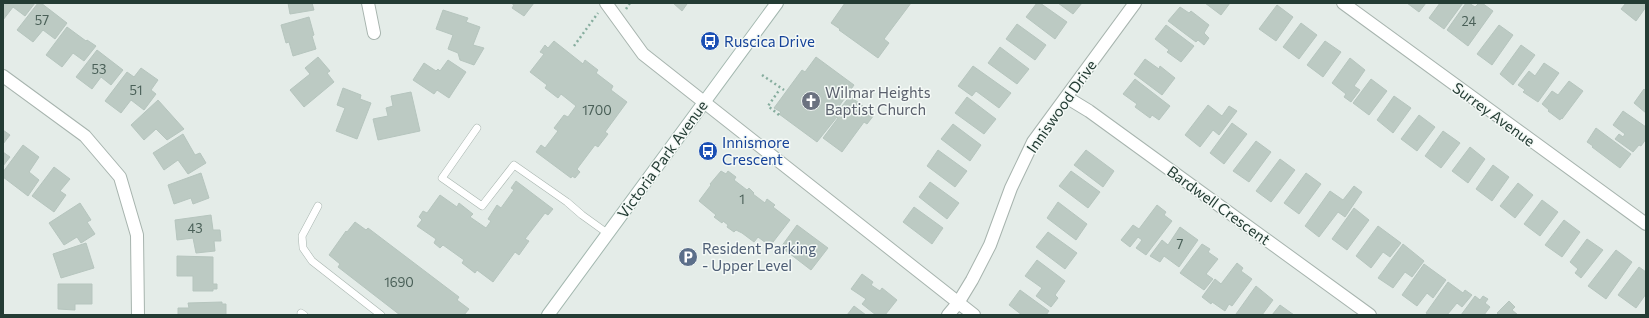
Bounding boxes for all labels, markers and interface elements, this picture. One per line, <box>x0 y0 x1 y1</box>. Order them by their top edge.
house number: 57 <box>35 12 49 28</box>
house number: 24 <box>1462 13 1477 29</box>
bus stop icon: Ruscica Drive <box>699 30 721 52</box>
place label: Ruscica Drive <box>724 32 815 50</box>
street label: Inniswood Drive <box>1022 56 1100 156</box>
house number: 53 <box>92 61 106 77</box>
street label: Surrey Avenue <box>1449 78 1539 150</box>
house number: 51 <box>129 82 143 98</box>
place label: Wilmar Heights Baptist Church <box>825 83 931 118</box>
church icon: Wilmar Heights Baptist Church <box>800 90 822 112</box>
street label: Victoria Park Avenue <box>613 96 711 221</box>
house number: 1700 <box>582 102 612 118</box>
place label: Innismore Crescent <box>722 133 790 168</box>
bus stop icon: Innismore Crescent <box>697 140 719 162</box>
street label: Bardwell Crescent <box>1164 162 1274 248</box>
house number: 1 <box>739 191 745 207</box>
house number: 43 <box>187 220 203 236</box>
house number: 7 <box>1177 236 1184 252</box>
place label: Resident Parking - Upper Level <box>702 239 816 274</box>
parking icon: Resident Parking - Upper Level <box>677 246 699 268</box>
house number: 1690 <box>384 274 414 290</box>

